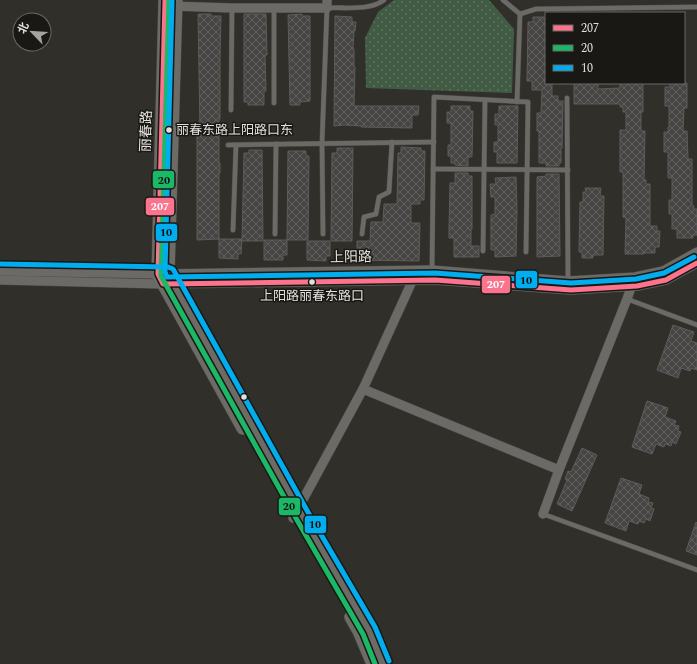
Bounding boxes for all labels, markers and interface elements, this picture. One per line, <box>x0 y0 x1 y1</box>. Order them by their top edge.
north arrow <box>12 12 52 52</box>
legend <box>545 12 685 84</box>
text: 北 <box>13 19 33 37</box>
text: 207 <box>581 19 599 38</box>
text: 20 <box>581 39 593 58</box>
text: 10 <box>581 59 593 78</box>
street label: 丽春路 <box>135 110 157 152</box>
place label: 丽春东路上阳路口东 <box>176 120 293 140</box>
marker: 丽春东路上阳路口东 <box>164 125 174 135</box>
line badge: 20 <box>152 170 175 189</box>
text: 20 <box>158 172 170 189</box>
line badge: 207 <box>145 197 175 216</box>
text: 207 <box>151 198 169 215</box>
line badge: 10 <box>155 223 178 242</box>
text: 10 <box>160 224 172 241</box>
street label: 上阳路 <box>330 246 372 268</box>
line badge: 10 <box>515 270 538 289</box>
text: 10 <box>520 272 532 289</box>
line badge: 207 <box>481 275 511 294</box>
text: 207 <box>487 276 505 293</box>
marker: 上阳路丽春东路口 <box>307 277 317 287</box>
place label: 上阳路丽春东路口 <box>260 286 364 306</box>
unlabelled marker <box>239 392 249 402</box>
line badge: 20 <box>278 497 301 516</box>
text: 20 <box>283 498 295 515</box>
line badge: 10 <box>304 515 327 534</box>
text: 10 <box>309 516 321 533</box>

